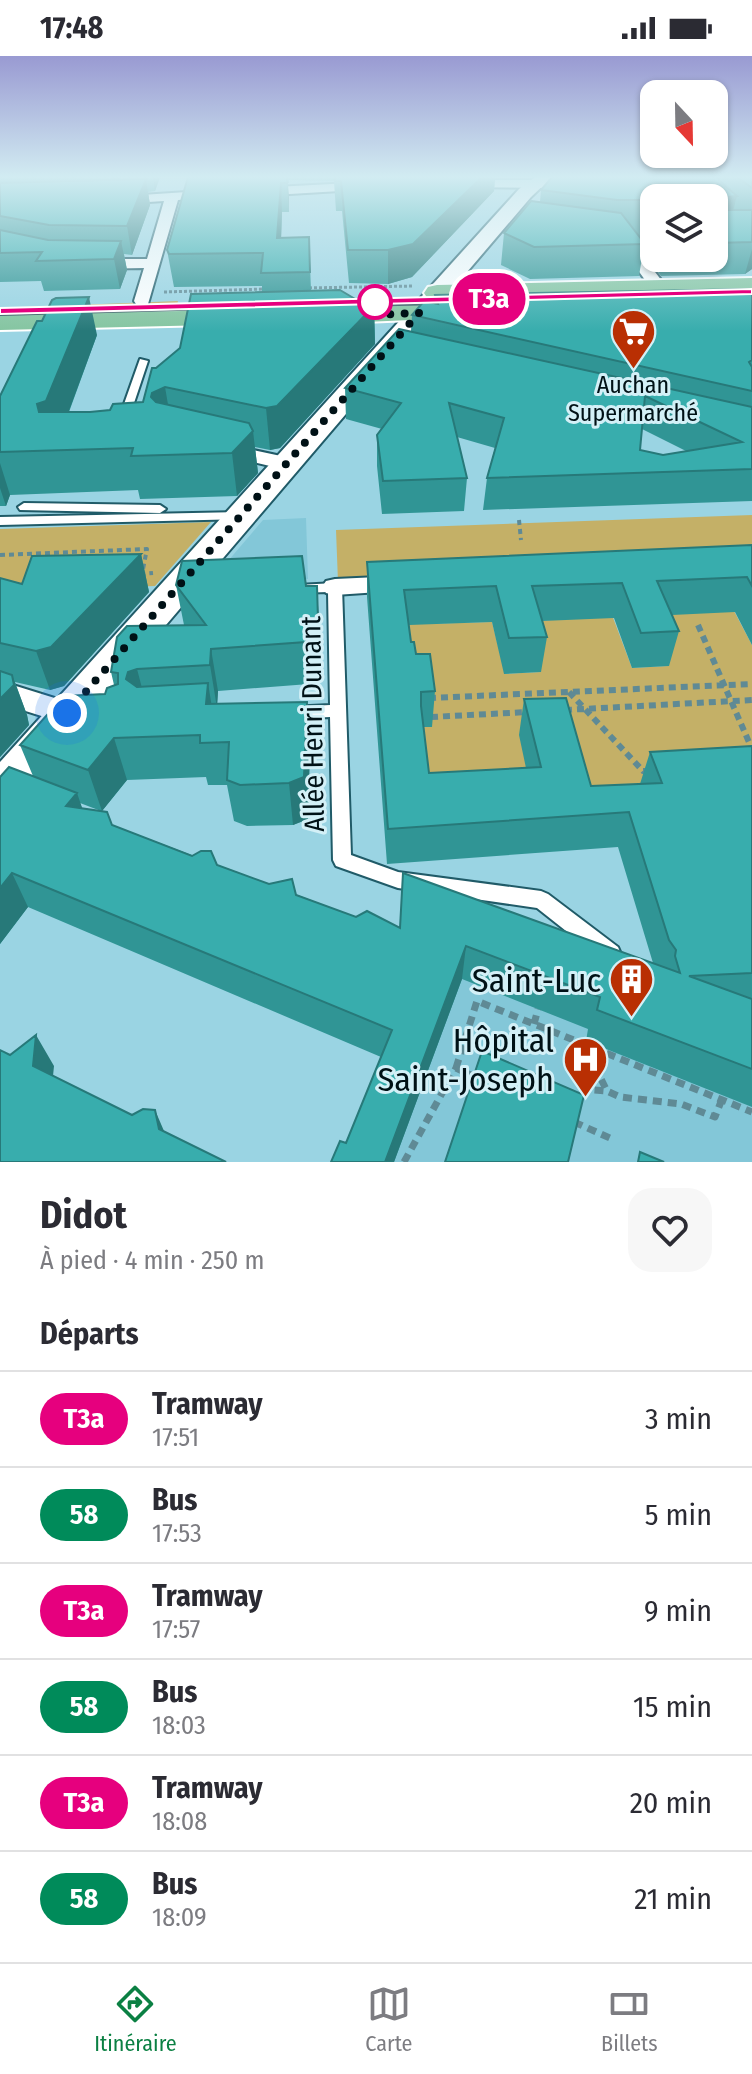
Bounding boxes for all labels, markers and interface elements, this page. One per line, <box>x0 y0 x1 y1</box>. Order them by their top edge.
text: 17:48 <box>40 10 103 46</box>
north arrow <box>640 80 728 168</box>
map controls <box>640 80 728 272</box>
button: layers <box>640 184 728 272</box>
line badge: T3a <box>443 273 535 325</box>
text: T3a <box>469 282 509 315</box>
unlabelled marker <box>358 285 392 319</box>
supermarket icon: Auchan Supermarché <box>609 307 657 370</box>
place label: Auchan Supermarché <box>568 371 698 427</box>
street label: Allée Henri Dunant <box>294 615 331 832</box>
your location <box>47 693 87 733</box>
building icon: Saint-Luc <box>608 956 656 1019</box>
place label: Saint-Luc <box>472 960 601 1001</box>
place label: Hôpital Saint-Joseph <box>378 1020 554 1100</box>
hospital icon: Hôpital Saint-Joseph <box>561 1036 609 1099</box>
button: heart <box>628 1188 712 1272</box>
text: Didot <box>40 1192 127 1238</box>
text: À pied · 4 min · 250 m <box>40 1245 264 1276</box>
text: Départs <box>40 1316 139 1352</box>
text: Tramway <box>152 1386 263 1422</box>
text: 3 min <box>645 1401 712 1437</box>
text: T3a <box>64 1402 104 1435</box>
text: 17:51 <box>152 1422 199 1453</box>
text: Bus <box>152 1482 197 1518</box>
text: 5 min <box>645 1497 712 1533</box>
text: 58 <box>70 1498 98 1531</box>
text: 17:53 <box>152 1518 202 1549</box>
text: Tramway <box>152 1578 263 1614</box>
text: 9 min <box>644 1593 712 1629</box>
text: T3a <box>64 1594 104 1627</box>
text: 17:57 <box>152 1614 200 1645</box>
text: Bus <box>152 1674 197 1710</box>
text: 15 min <box>633 1689 712 1725</box>
text: 58 <box>70 1690 98 1723</box>
text: 18:03 <box>152 1710 206 1741</box>
text: Tramway <box>152 1770 263 1806</box>
text: 20 min <box>630 1785 712 1821</box>
text: T3a <box>64 1786 104 1819</box>
text: 18:08 <box>152 1806 207 1837</box>
text: Bus <box>152 1866 197 1902</box>
text: 21 min <box>634 1881 712 1917</box>
text: 58 <box>70 1882 98 1915</box>
text: 18:09 <box>152 1902 207 1933</box>
tab: Itinéraire <box>94 1982 177 2057</box>
tab: Carte <box>365 1982 412 2057</box>
tab: Billets <box>601 1982 658 2057</box>

